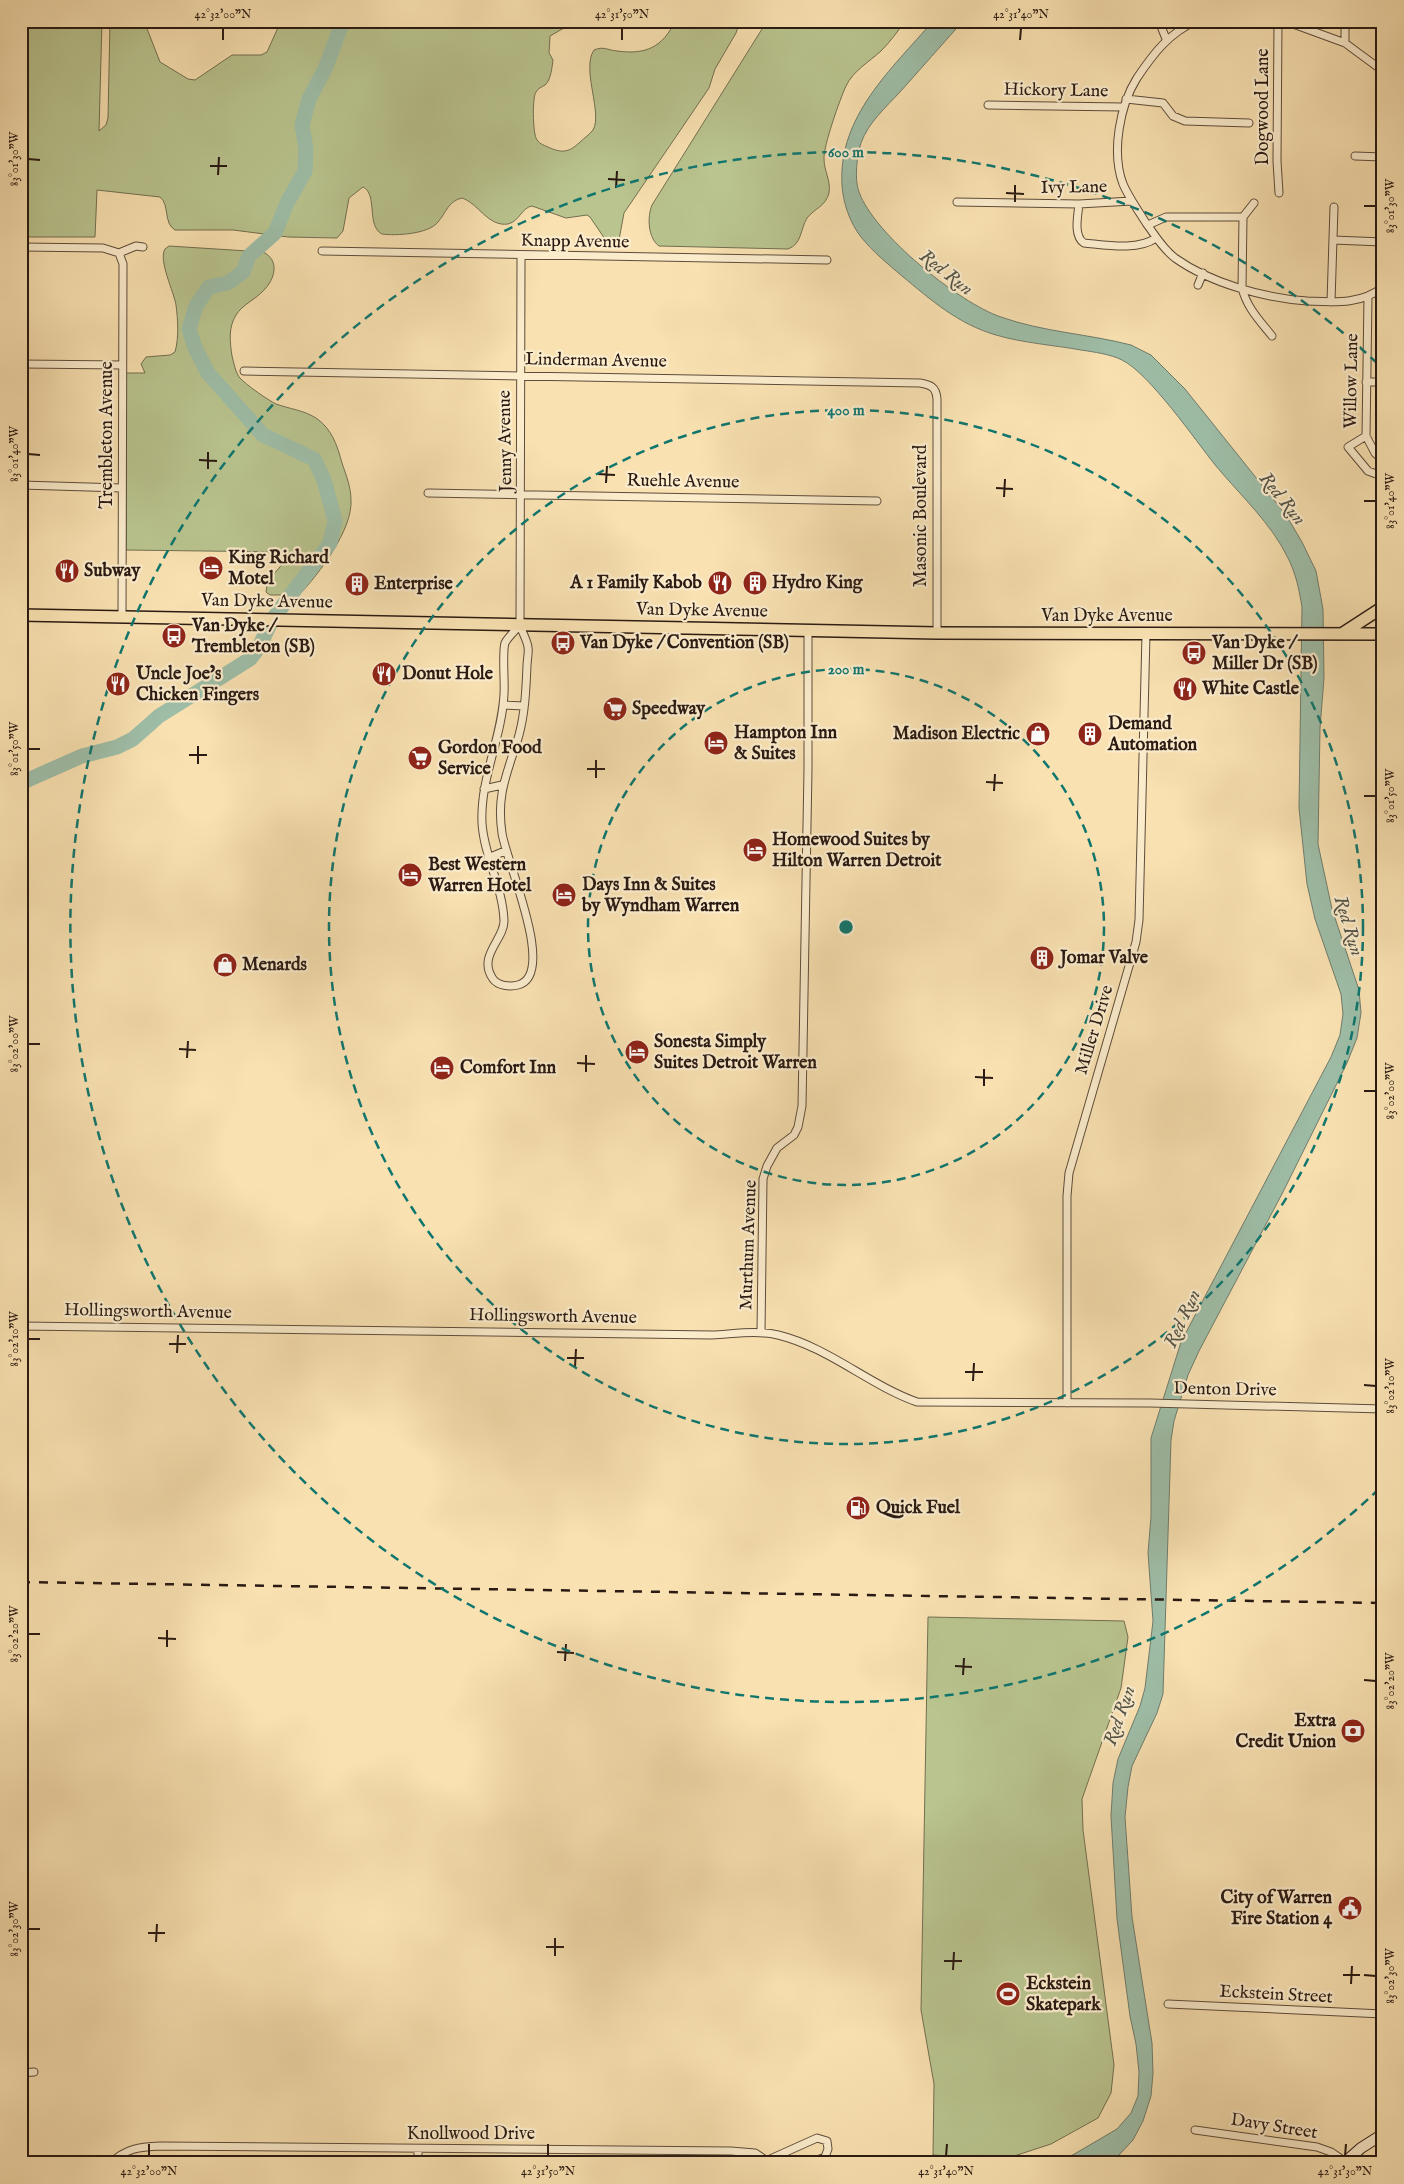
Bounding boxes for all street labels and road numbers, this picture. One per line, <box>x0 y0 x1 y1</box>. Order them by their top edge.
street label: Dogwood Lane <box>1252 48 1275 166</box>
street label: Hickory Lane <box>1003 79 1109 103</box>
street label: Ivy Lane <box>1041 176 1107 200</box>
street label: Knapp Avenue <box>520 230 630 254</box>
street label: Willow Lane <box>1340 333 1364 429</box>
street label: Linderman Avenue <box>525 348 667 374</box>
street label: Trembleton Avenue <box>96 361 119 509</box>
street label: Jenny Avenue <box>494 390 518 494</box>
street label: Masonic Boulevard <box>910 444 933 587</box>
street label: Ruehle Avenue <box>626 470 740 494</box>
street label: Van Dyke Avenue <box>200 589 333 615</box>
street label: Van Dyke Avenue <box>635 598 768 624</box>
street label: Van Dyke Avenue <box>1040 605 1173 628</box>
street label: Miller Drive <box>1071 983 1119 1077</box>
street label: Murthum Avenue <box>735 1179 763 1311</box>
street label: Hollingsworth Avenue <box>64 1299 232 1325</box>
street label: Hollingsworth Avenue <box>469 1304 637 1330</box>
street label: Denton Drive <box>1173 1378 1277 1402</box>
street label: Eckstein Street <box>1219 1981 1333 2009</box>
street label: Davy Street <box>1229 2109 1319 2145</box>
street label: Knollwood Drive <box>407 2123 535 2146</box>

